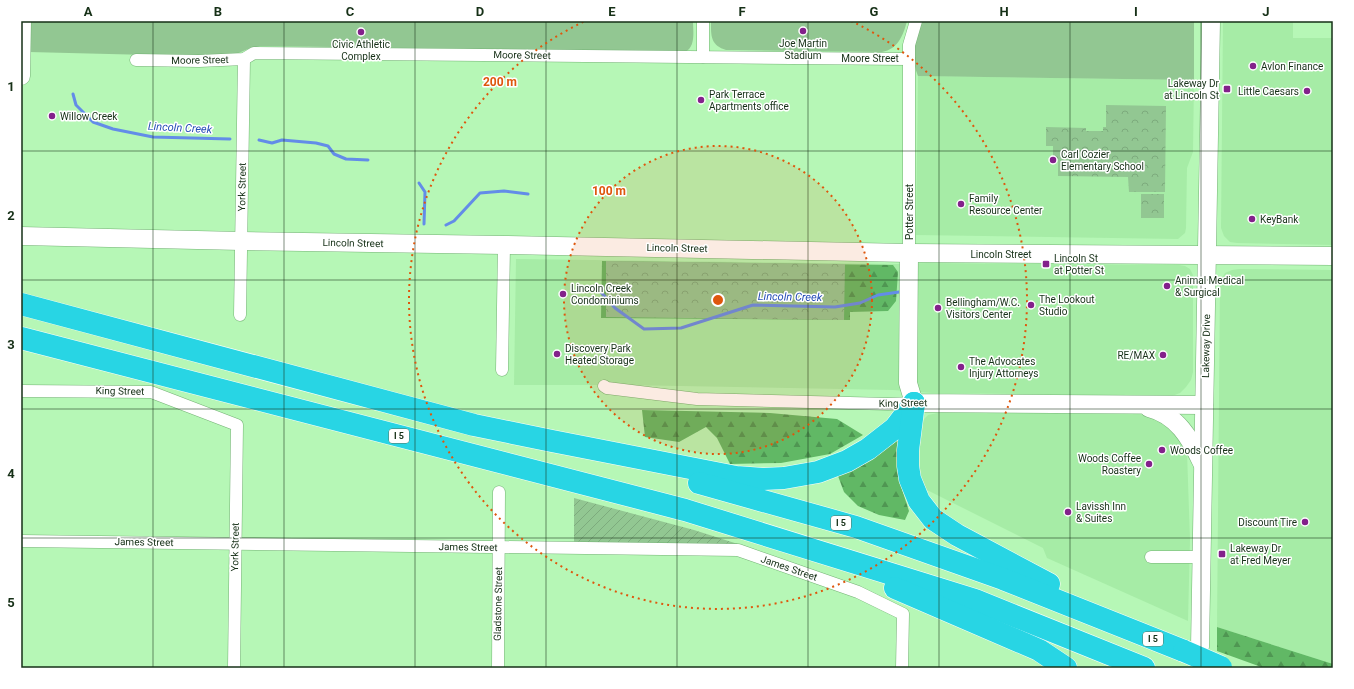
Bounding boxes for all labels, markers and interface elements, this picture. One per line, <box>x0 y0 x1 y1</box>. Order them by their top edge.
text: A <box>84 4 93 19</box>
text: B <box>214 4 222 19</box>
text: C <box>346 4 355 19</box>
text: D <box>476 4 484 19</box>
text: E <box>608 4 616 19</box>
text: F <box>738 4 746 19</box>
text: G <box>870 4 879 19</box>
text: H <box>999 4 1009 19</box>
text: I <box>1134 4 1138 19</box>
text: J <box>1262 4 1270 19</box>
marker: Joe Martin Stadium <box>798 26 808 36</box>
marker: Civic Athletic Complex <box>356 27 366 37</box>
place label: Joe Martin Stadium <box>779 38 827 61</box>
place label: Civic Athletic Complex <box>332 39 390 62</box>
street label: Moore Street <box>493 49 551 61</box>
street label: Moore Street <box>841 53 899 64</box>
street label: Moore Street <box>171 54 229 66</box>
marker: Avlon Finance <box>1248 61 1258 71</box>
place label: Avlon Finance <box>1261 61 1323 72</box>
text: 200 m <box>483 75 517 89</box>
place label: Lakeway Dr at Lincoln St <box>1164 78 1220 101</box>
text: 1 <box>7 79 15 94</box>
marker: Lakeway Dr at Lincoln St <box>1222 84 1232 94</box>
place label: Little Caesars <box>1238 86 1299 97</box>
marker: Little Caesars <box>1302 86 1312 96</box>
place label: Park Terrace Apartments office <box>709 89 789 112</box>
marker: Park Terrace Apartments office <box>696 95 706 105</box>
marker: Willow Creek <box>47 111 57 121</box>
place label: Willow Creek <box>60 111 118 122</box>
water label: Lincoln Creek <box>148 120 213 136</box>
place label: Carl Cozier Elementary School <box>1061 149 1144 172</box>
marker: Carl Cozier Elementary School <box>1048 155 1058 165</box>
street label: York Street <box>236 163 248 211</box>
text: 100 m <box>592 184 626 198</box>
street label: Potter Street <box>904 184 915 240</box>
place label: Family Resource Center <box>969 193 1043 216</box>
marker: Family Resource Center <box>956 199 966 209</box>
text: 2 <box>7 208 15 223</box>
marker: KeyBank <box>1247 214 1257 224</box>
place label: KeyBank <box>1260 214 1299 225</box>
street label: Lincoln Street <box>322 237 384 249</box>
street label: Lincoln Street <box>646 242 708 254</box>
street label: Lincoln Street <box>970 249 1032 260</box>
place label: Lincoln St at Potter St <box>1054 253 1104 276</box>
marker: Lincoln St at Potter St <box>1041 259 1051 269</box>
place label: Animal Medical & Surgical <box>1175 275 1244 298</box>
marker: Animal Medical & Surgical <box>1162 281 1172 291</box>
place label: Lincoln Creek Condominiums <box>571 283 639 306</box>
marker: Lincoln Creek Condominiums <box>558 289 568 299</box>
water label: Lincoln Creek <box>758 290 823 304</box>
centre of rings <box>711 293 725 307</box>
place label: The Lookout Studio <box>1039 294 1095 317</box>
place label: Bellingham/W.C. Visitors Center <box>946 297 1020 320</box>
marker: The Lookout Studio <box>1026 300 1036 310</box>
marker: Bellingham/W.C. Visitors Center <box>933 303 943 313</box>
street label: Lakeway Drive <box>1200 314 1212 378</box>
text: 3 <box>7 337 15 352</box>
place label: Discovery Park Heated Storage <box>565 343 634 366</box>
marker: Discovery Park Heated Storage <box>552 349 562 359</box>
place label: RE/MAX <box>1117 350 1155 361</box>
marker: RE/MAX <box>1158 350 1168 360</box>
place label: The Advocates Injury Attorneys <box>969 356 1038 379</box>
marker: The Advocates Injury Attorneys <box>956 362 966 372</box>
street label: King Street <box>96 385 144 397</box>
street label: King Street <box>879 397 927 409</box>
road number: I 5 <box>389 429 409 443</box>
marker: Woods Coffee <box>1157 445 1167 455</box>
place label: Woods Coffee <box>1170 445 1233 456</box>
place label: Woods Coffee Roastery <box>1078 453 1141 476</box>
marker: Woods Coffee Roastery <box>1144 459 1154 469</box>
text: 4 <box>7 466 15 481</box>
place label: Lavissh Inn & Suites <box>1076 501 1126 524</box>
marker: Lavissh Inn & Suites <box>1063 507 1073 517</box>
road number: I 5 <box>831 516 851 530</box>
place label: Discount Tire <box>1238 517 1297 528</box>
marker: Discount Tire <box>1300 517 1310 527</box>
street label: York Street <box>229 523 241 571</box>
street label: James Street <box>114 536 174 548</box>
street label: James Street <box>438 541 498 553</box>
place label: Lakeway Dr at Fred Meyer <box>1230 543 1291 566</box>
marker: Lakeway Dr at Fred Meyer <box>1217 549 1227 559</box>
street label: James Street <box>759 553 819 583</box>
street label: Gladstone Street <box>492 567 504 641</box>
text: 5 <box>7 595 15 610</box>
road number: I 5 <box>1143 632 1163 646</box>

